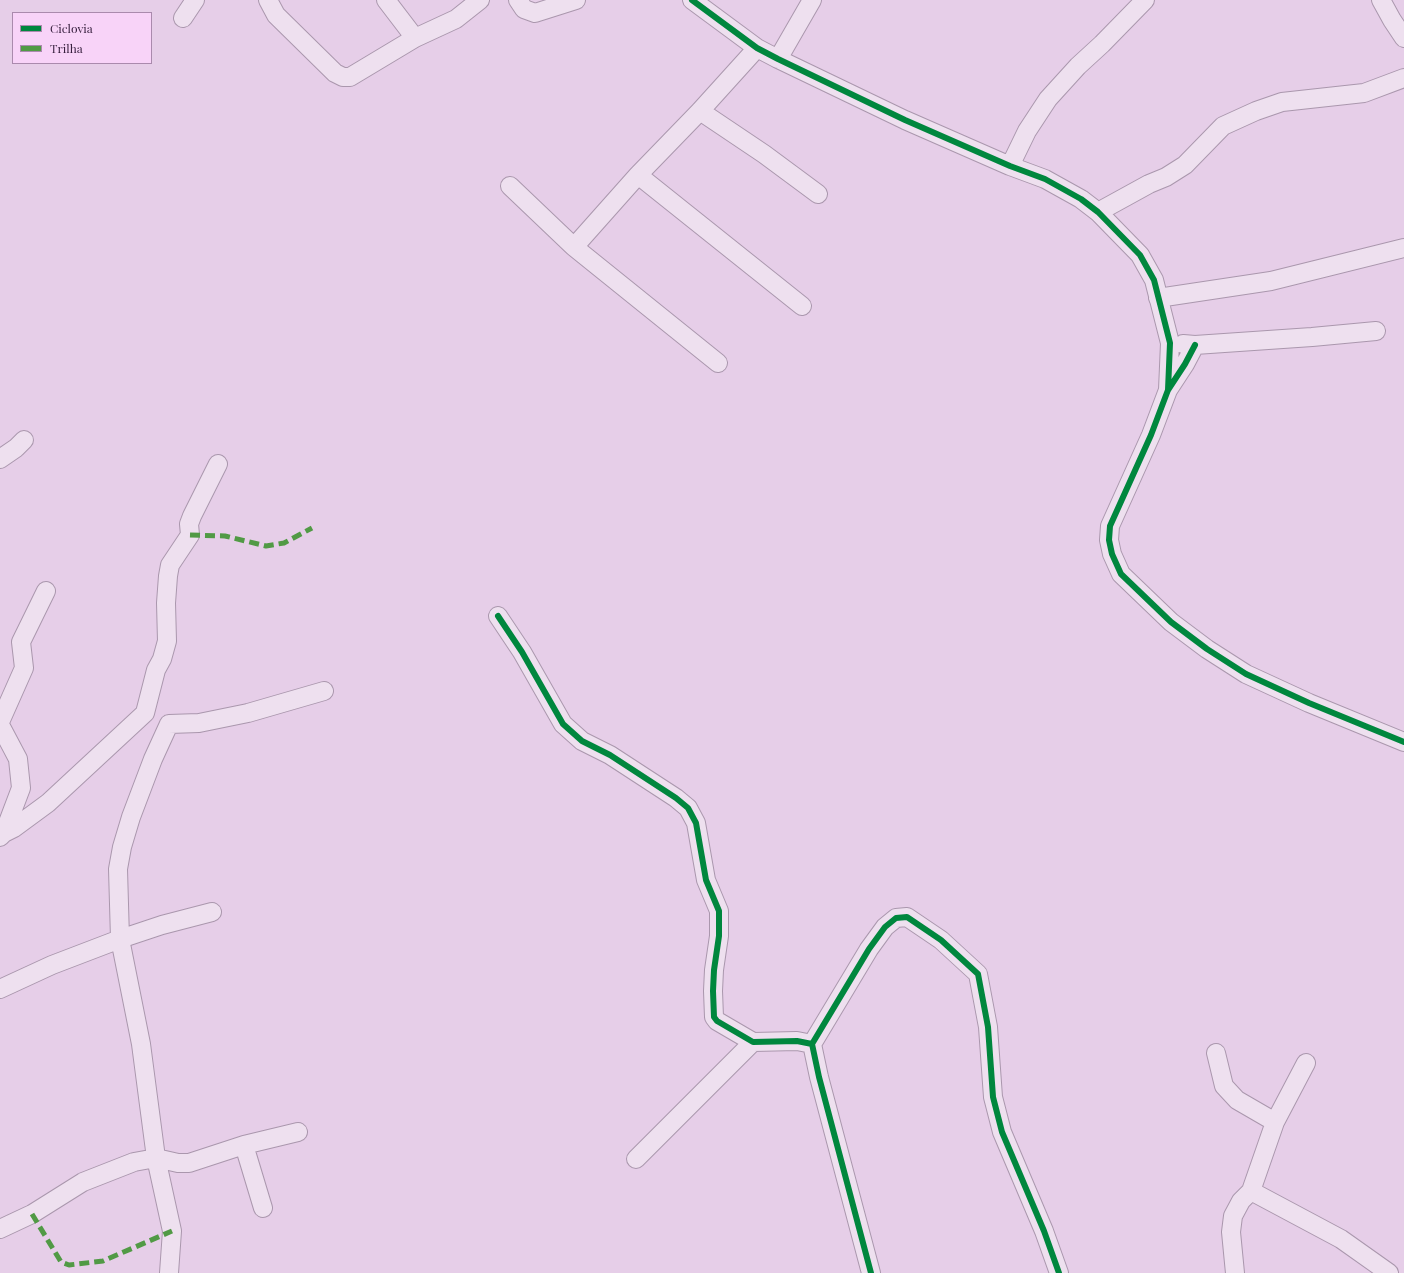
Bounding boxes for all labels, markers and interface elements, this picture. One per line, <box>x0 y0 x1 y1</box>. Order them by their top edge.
legend <box>12 12 152 64</box>
text: Ciclovia <box>50 20 93 36</box>
text: Trilha <box>50 40 83 56</box>

